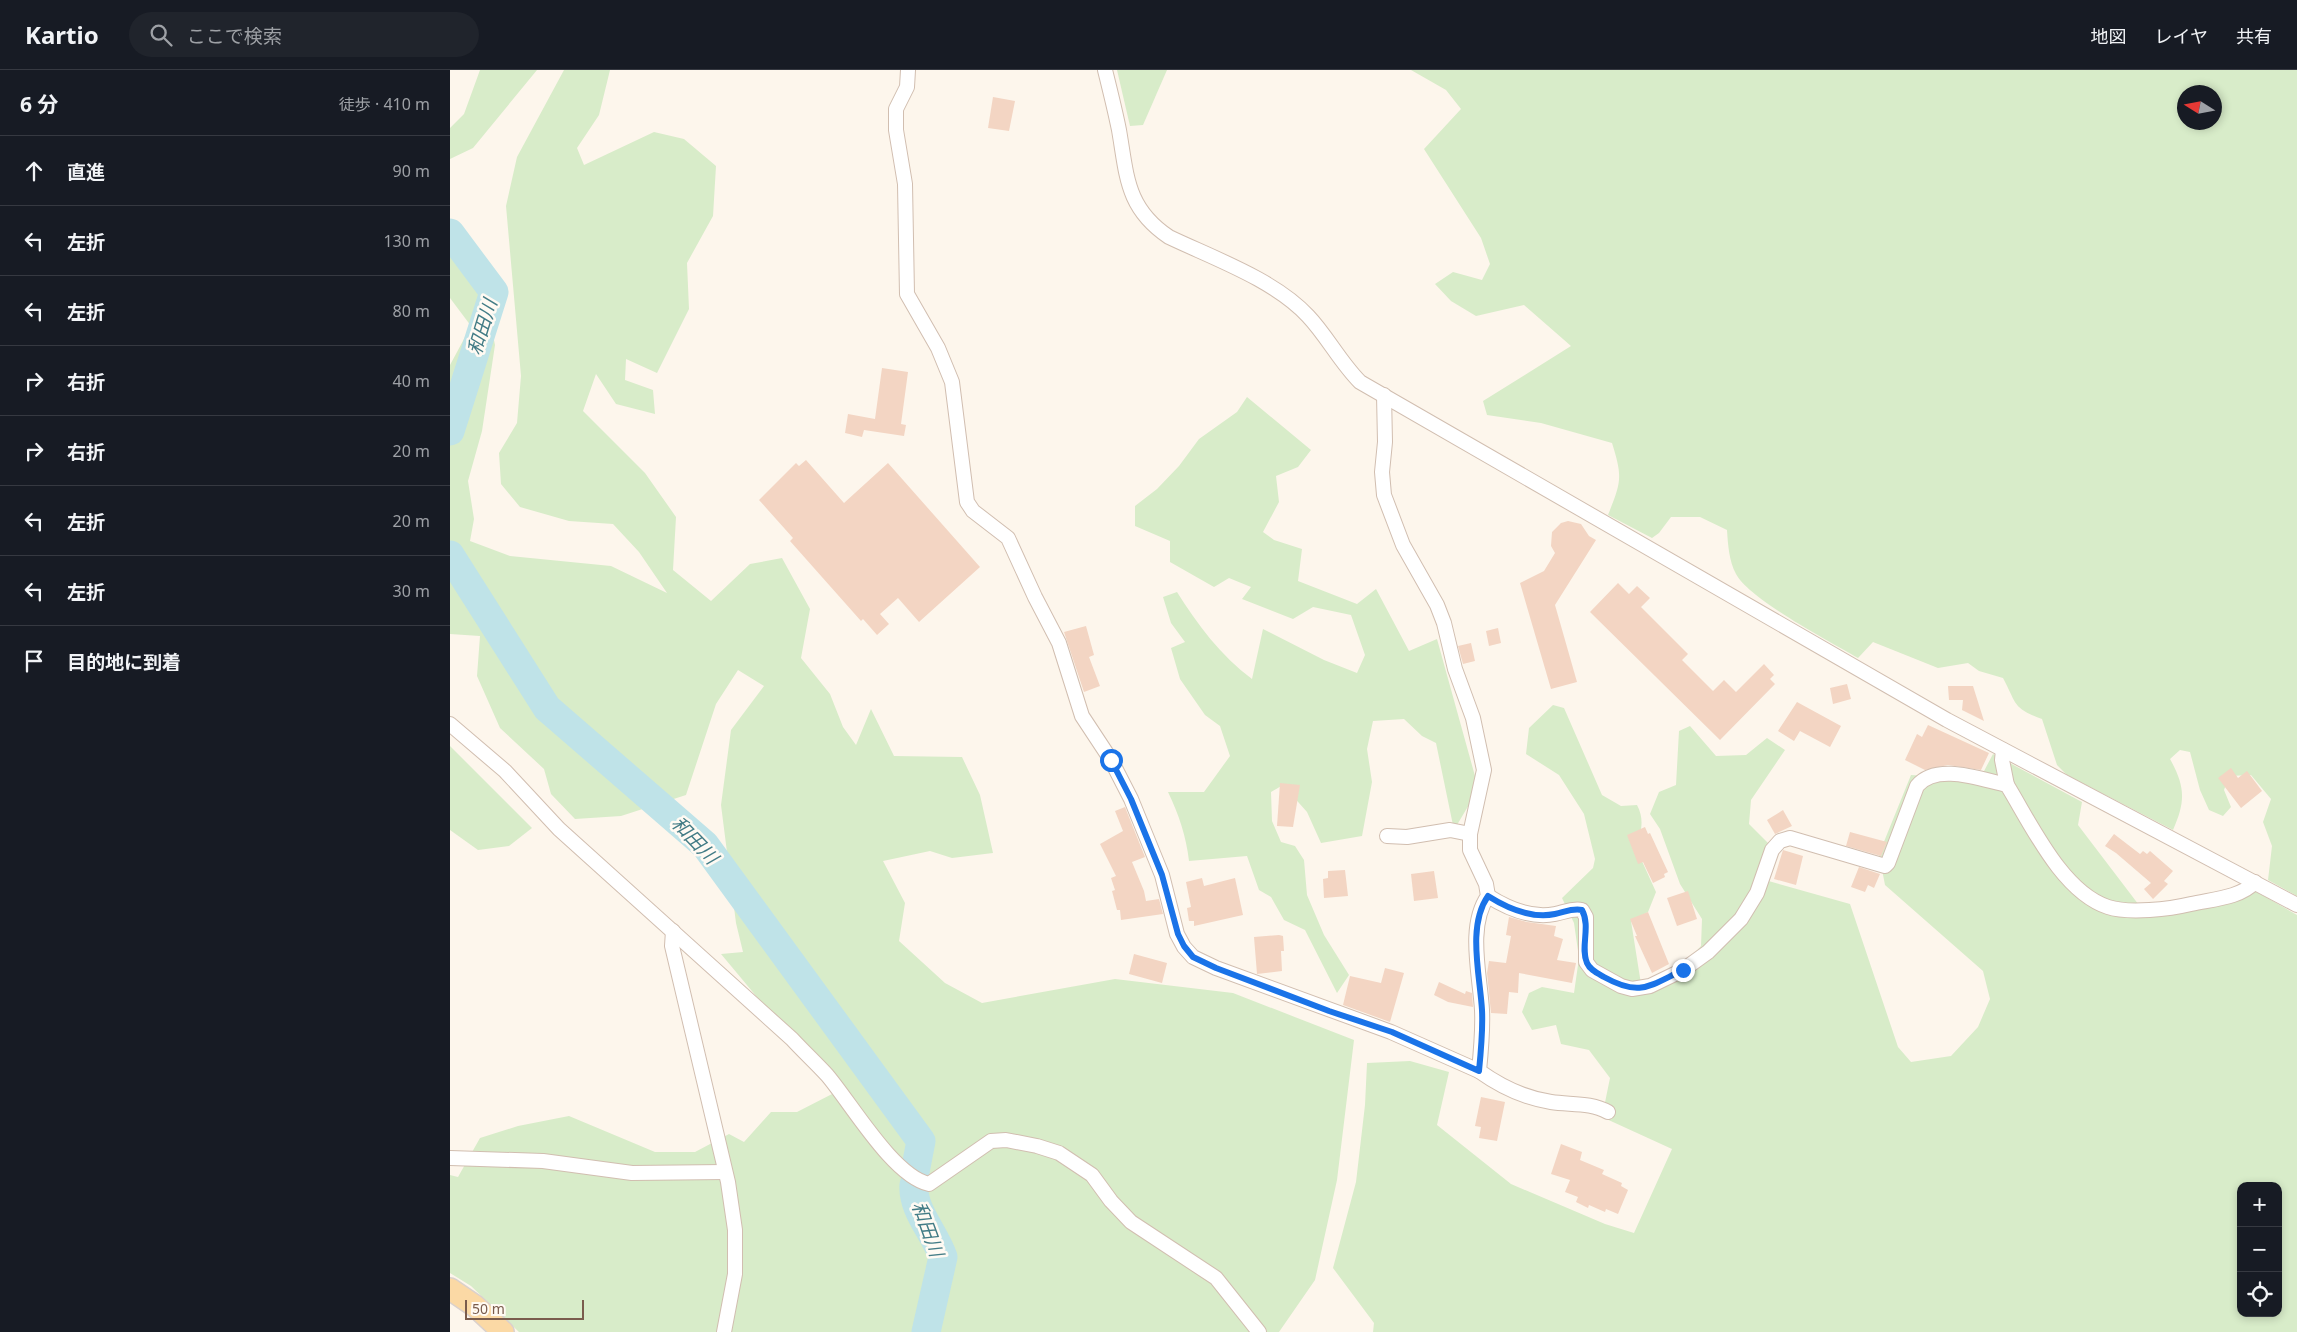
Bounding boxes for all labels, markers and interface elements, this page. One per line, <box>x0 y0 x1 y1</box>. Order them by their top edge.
search box <box>129 12 479 57</box>
text: Kartio <box>25 18 99 51</box>
icon: search <box>147 21 175 49</box>
text: ここで検索 <box>187 23 282 49</box>
text: 地図 <box>2091 24 2127 48</box>
text: レイヤ <box>2155 24 2208 48</box>
text: 共有 <box>2236 24 2272 48</box>
north arrow <box>2177 85 2222 130</box>
text: 6 分 <box>20 90 58 118</box>
text: 徒歩 · 410 m <box>339 93 430 115</box>
icon: ahead <box>20 157 48 185</box>
text: 直進 <box>67 159 105 185</box>
text: 90 m <box>393 160 430 182</box>
icon: left <box>20 227 48 255</box>
text: 左折 <box>67 229 105 255</box>
text: 130 m <box>383 230 430 252</box>
water label: 和田川 <box>461 294 503 358</box>
icon: left <box>20 297 48 325</box>
text: 左折 <box>67 299 105 325</box>
text: 80 m <box>393 300 430 322</box>
icon: right <box>20 367 48 395</box>
text: 右折 <box>67 369 105 395</box>
text: 40 m <box>393 370 430 392</box>
icon: right <box>20 437 48 465</box>
text: 右折 <box>67 439 105 465</box>
text: 20 m <box>393 440 430 462</box>
icon: left <box>20 507 48 535</box>
text: 左折 <box>67 509 105 535</box>
text: 20 m <box>393 510 430 532</box>
icon: left <box>20 577 48 605</box>
text: 左折 <box>67 579 105 605</box>
text: 30 m <box>393 580 430 602</box>
icon: arrive <box>20 647 48 675</box>
text: 目的地に到着 <box>67 649 181 675</box>
route start <box>1100 749 1123 772</box>
water label: 和田川 <box>666 810 726 871</box>
route end <box>1672 959 1695 982</box>
map controls <box>2237 1182 2282 1317</box>
button: + <box>2237 1182 2282 1227</box>
water label: 和田川 <box>906 1198 951 1262</box>
button: − <box>2237 1227 2282 1272</box>
button: locate <box>2237 1272 2282 1317</box>
scale bar <box>465 1297 584 1320</box>
text: 50 m <box>472 1299 505 1318</box>

